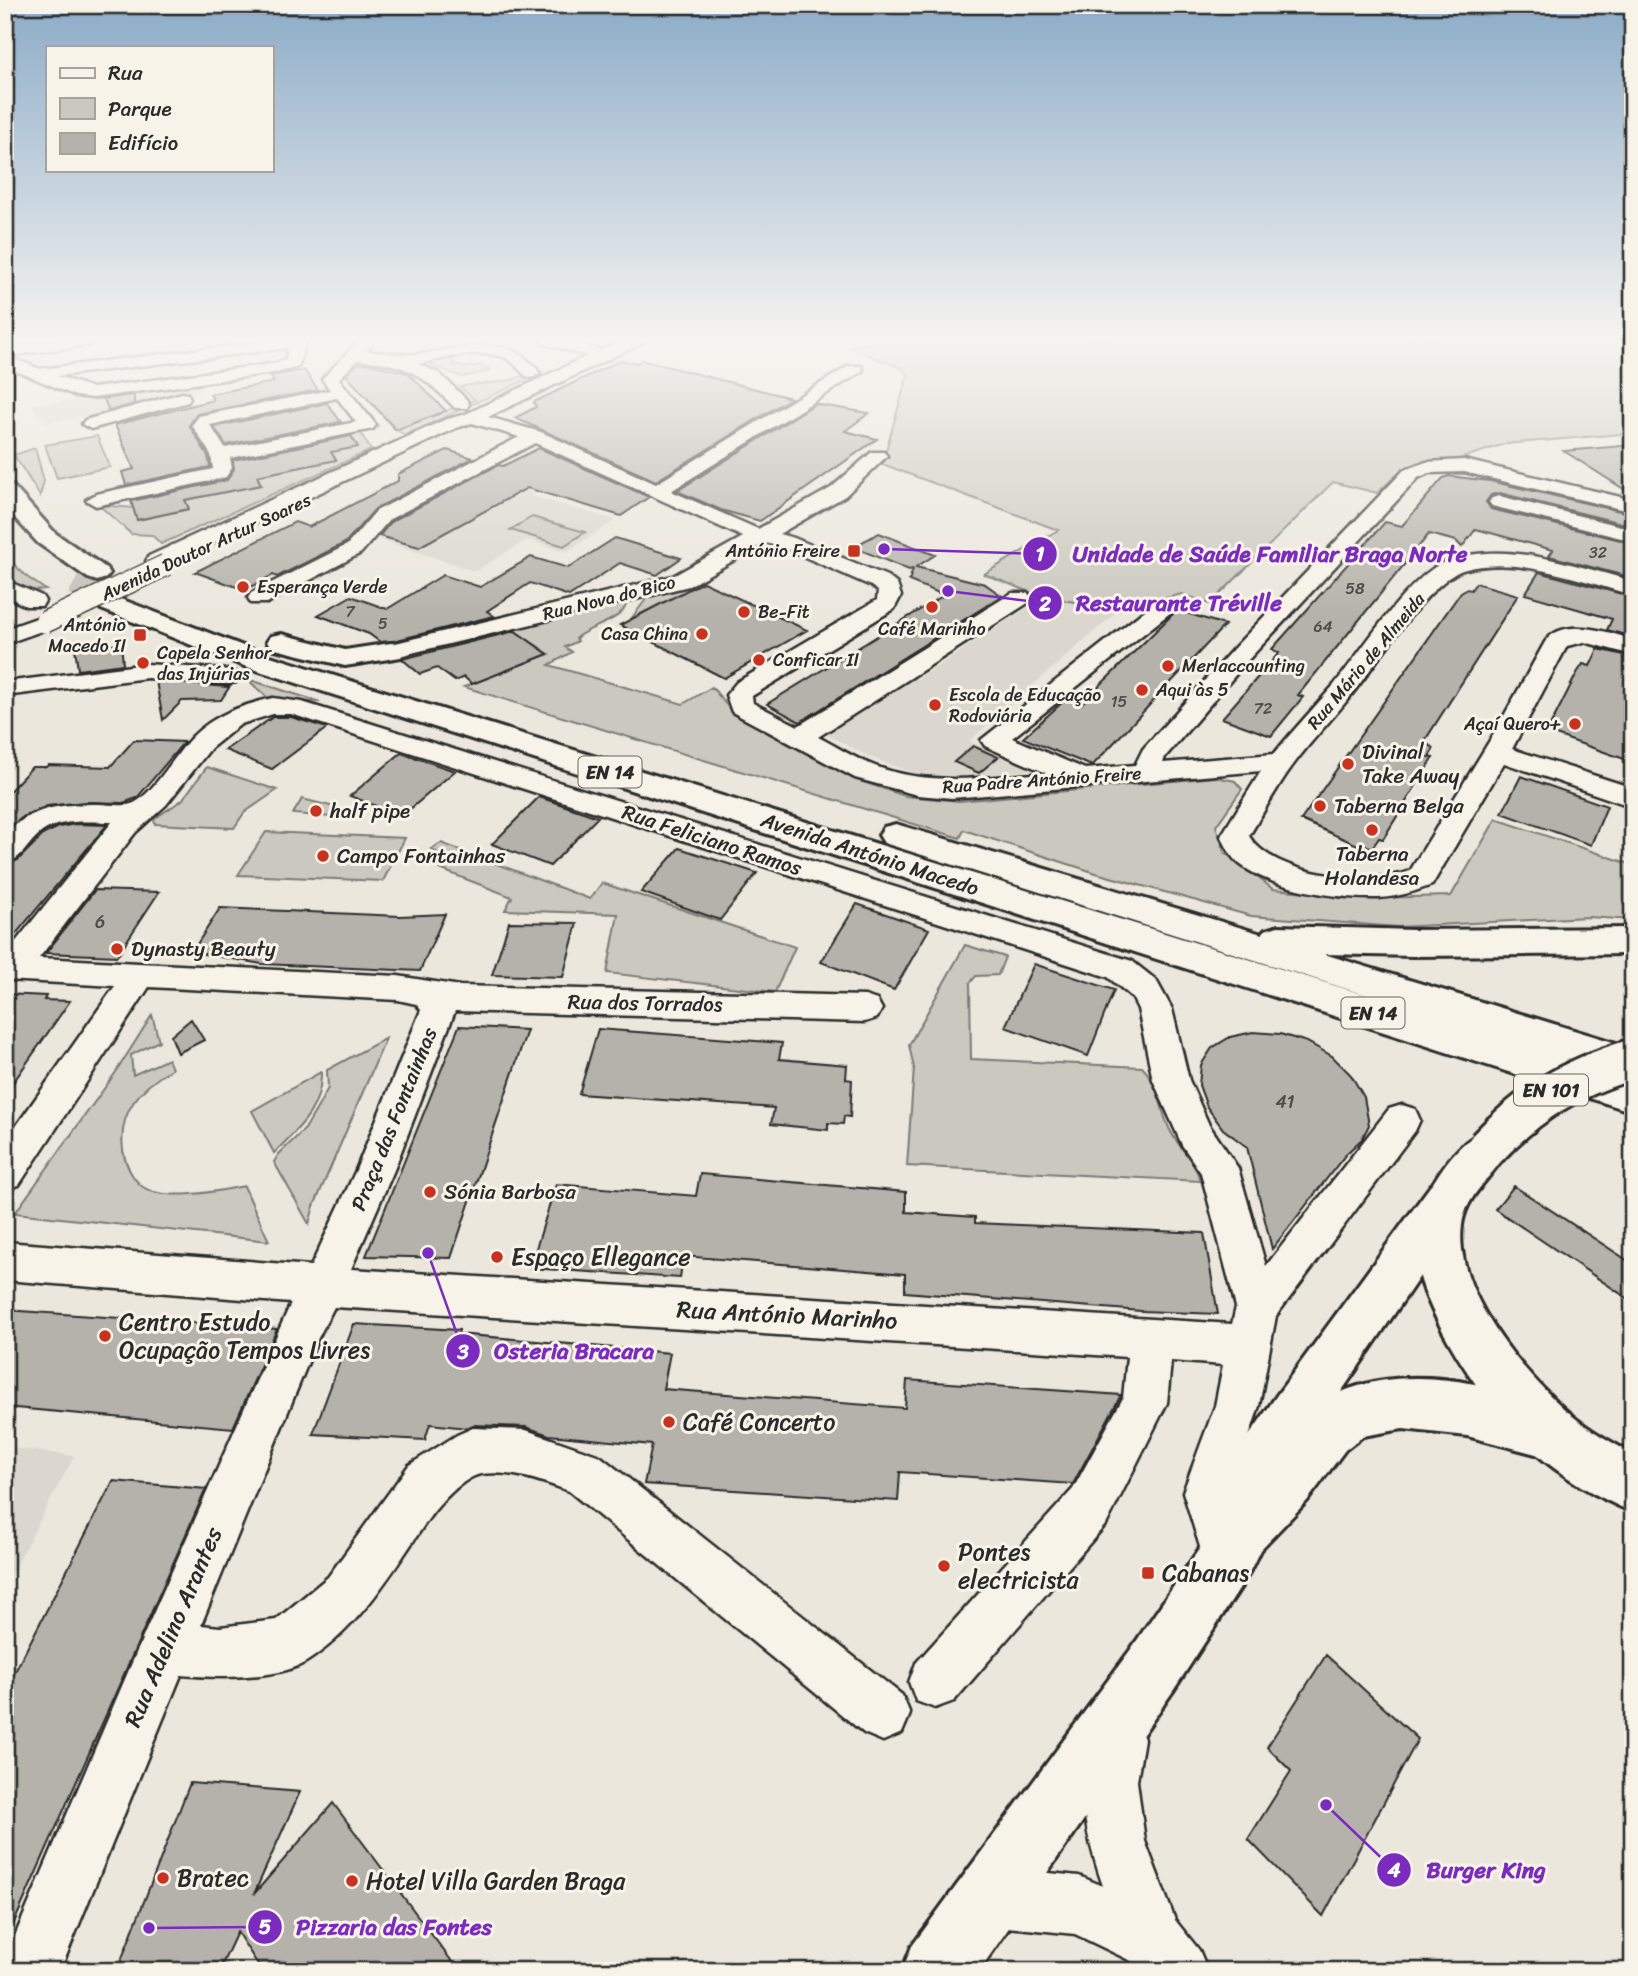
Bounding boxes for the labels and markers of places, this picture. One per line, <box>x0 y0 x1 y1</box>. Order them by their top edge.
callout: Unidade de Saúde Familiar Braga Norte <box>1022 532 1482 576</box>
place label: António Freire <box>724 535 840 567</box>
marker: António Freire <box>846 543 862 559</box>
place label: Esperança Verde <box>257 571 387 603</box>
marker: Esperança Verde <box>235 579 251 595</box>
callout: Restaurante Tréville <box>1027 581 1295 625</box>
place label: Be-Fit <box>758 596 810 628</box>
marker: Café Marinho <box>924 599 940 615</box>
marker: Be-Fit <box>736 604 752 620</box>
place label: António Macedo II <box>48 609 126 662</box>
place label: Café Marinho <box>878 613 986 645</box>
place label: Casa China <box>601 618 688 650</box>
marker: Casa China <box>694 626 710 642</box>
marker: António Macedo II <box>132 627 148 643</box>
place label: Capela Senhor das Injúrias <box>157 637 273 690</box>
place label: Conficar II <box>773 644 860 676</box>
place label: Merlaccounting <box>1182 650 1305 682</box>
marker: Conficar II <box>751 652 767 668</box>
marker: Capela Senhor das Injúrias <box>135 655 151 671</box>
marker: Merlaccounting <box>1160 658 1176 674</box>
place label: Aqui às 5 <box>1155 674 1229 706</box>
place label: Escola de Educação Rodoviária <box>949 679 1101 732</box>
marker: Aqui às 5 <box>1134 682 1150 698</box>
marker: Escola de Educação Rodoviária <box>927 697 943 713</box>
place label: Açaí Quero+ <box>1463 708 1561 740</box>
marker: Açaí Quero+ <box>1567 716 1583 732</box>
place label: Divinal Take Away <box>1362 733 1460 795</box>
marker: Divinal Take Away <box>1340 756 1356 772</box>
place label: Taberna Belga <box>1334 787 1464 825</box>
place label: half pipe <box>329 792 410 830</box>
marker: Taberna Belga <box>1312 798 1328 814</box>
marker: half pipe <box>308 803 324 819</box>
marker: Taberna Holandesa <box>1364 822 1380 838</box>
place label: Taberna Holandesa <box>1325 835 1420 897</box>
place label: Campo Fontainhas <box>337 837 506 875</box>
marker: Campo Fontainhas <box>315 848 331 864</box>
place label: Dynasty Beauty <box>131 930 276 968</box>
marker: Dynasty Beauty <box>109 941 125 957</box>
place label: Sónia Barbosa <box>444 1173 576 1211</box>
marker: Sónia Barbosa <box>422 1184 438 1200</box>
place label: Espaço Ellegance <box>511 1236 691 1278</box>
marker: Espaço Ellegance <box>489 1249 505 1265</box>
place label: Centro Estudo Ocupação Tempos Livres <box>119 1301 370 1371</box>
marker: Centro Estudo Ocupação Tempos Livres <box>97 1328 113 1344</box>
callout: Osteria Bracara <box>445 1329 668 1373</box>
place label: Café Concerto <box>683 1401 835 1443</box>
marker: Café Concerto <box>661 1414 677 1430</box>
place label: Pontes electricista <box>958 1531 1080 1601</box>
place label: Cabanas <box>1162 1552 1249 1594</box>
marker: Pontes electricista <box>936 1558 952 1574</box>
marker: Cabanas <box>1140 1565 1156 1581</box>
callout: Burger King <box>1377 1848 1559 1892</box>
place label: Bratec <box>177 1857 249 1899</box>
place label: Hotel Villa Garden Braga <box>366 1860 626 1902</box>
marker: Bratec <box>155 1870 171 1886</box>
marker: Hotel Villa Garden Braga <box>344 1873 360 1889</box>
callout: Pizzaria das Fontes <box>247 1905 505 1949</box>

